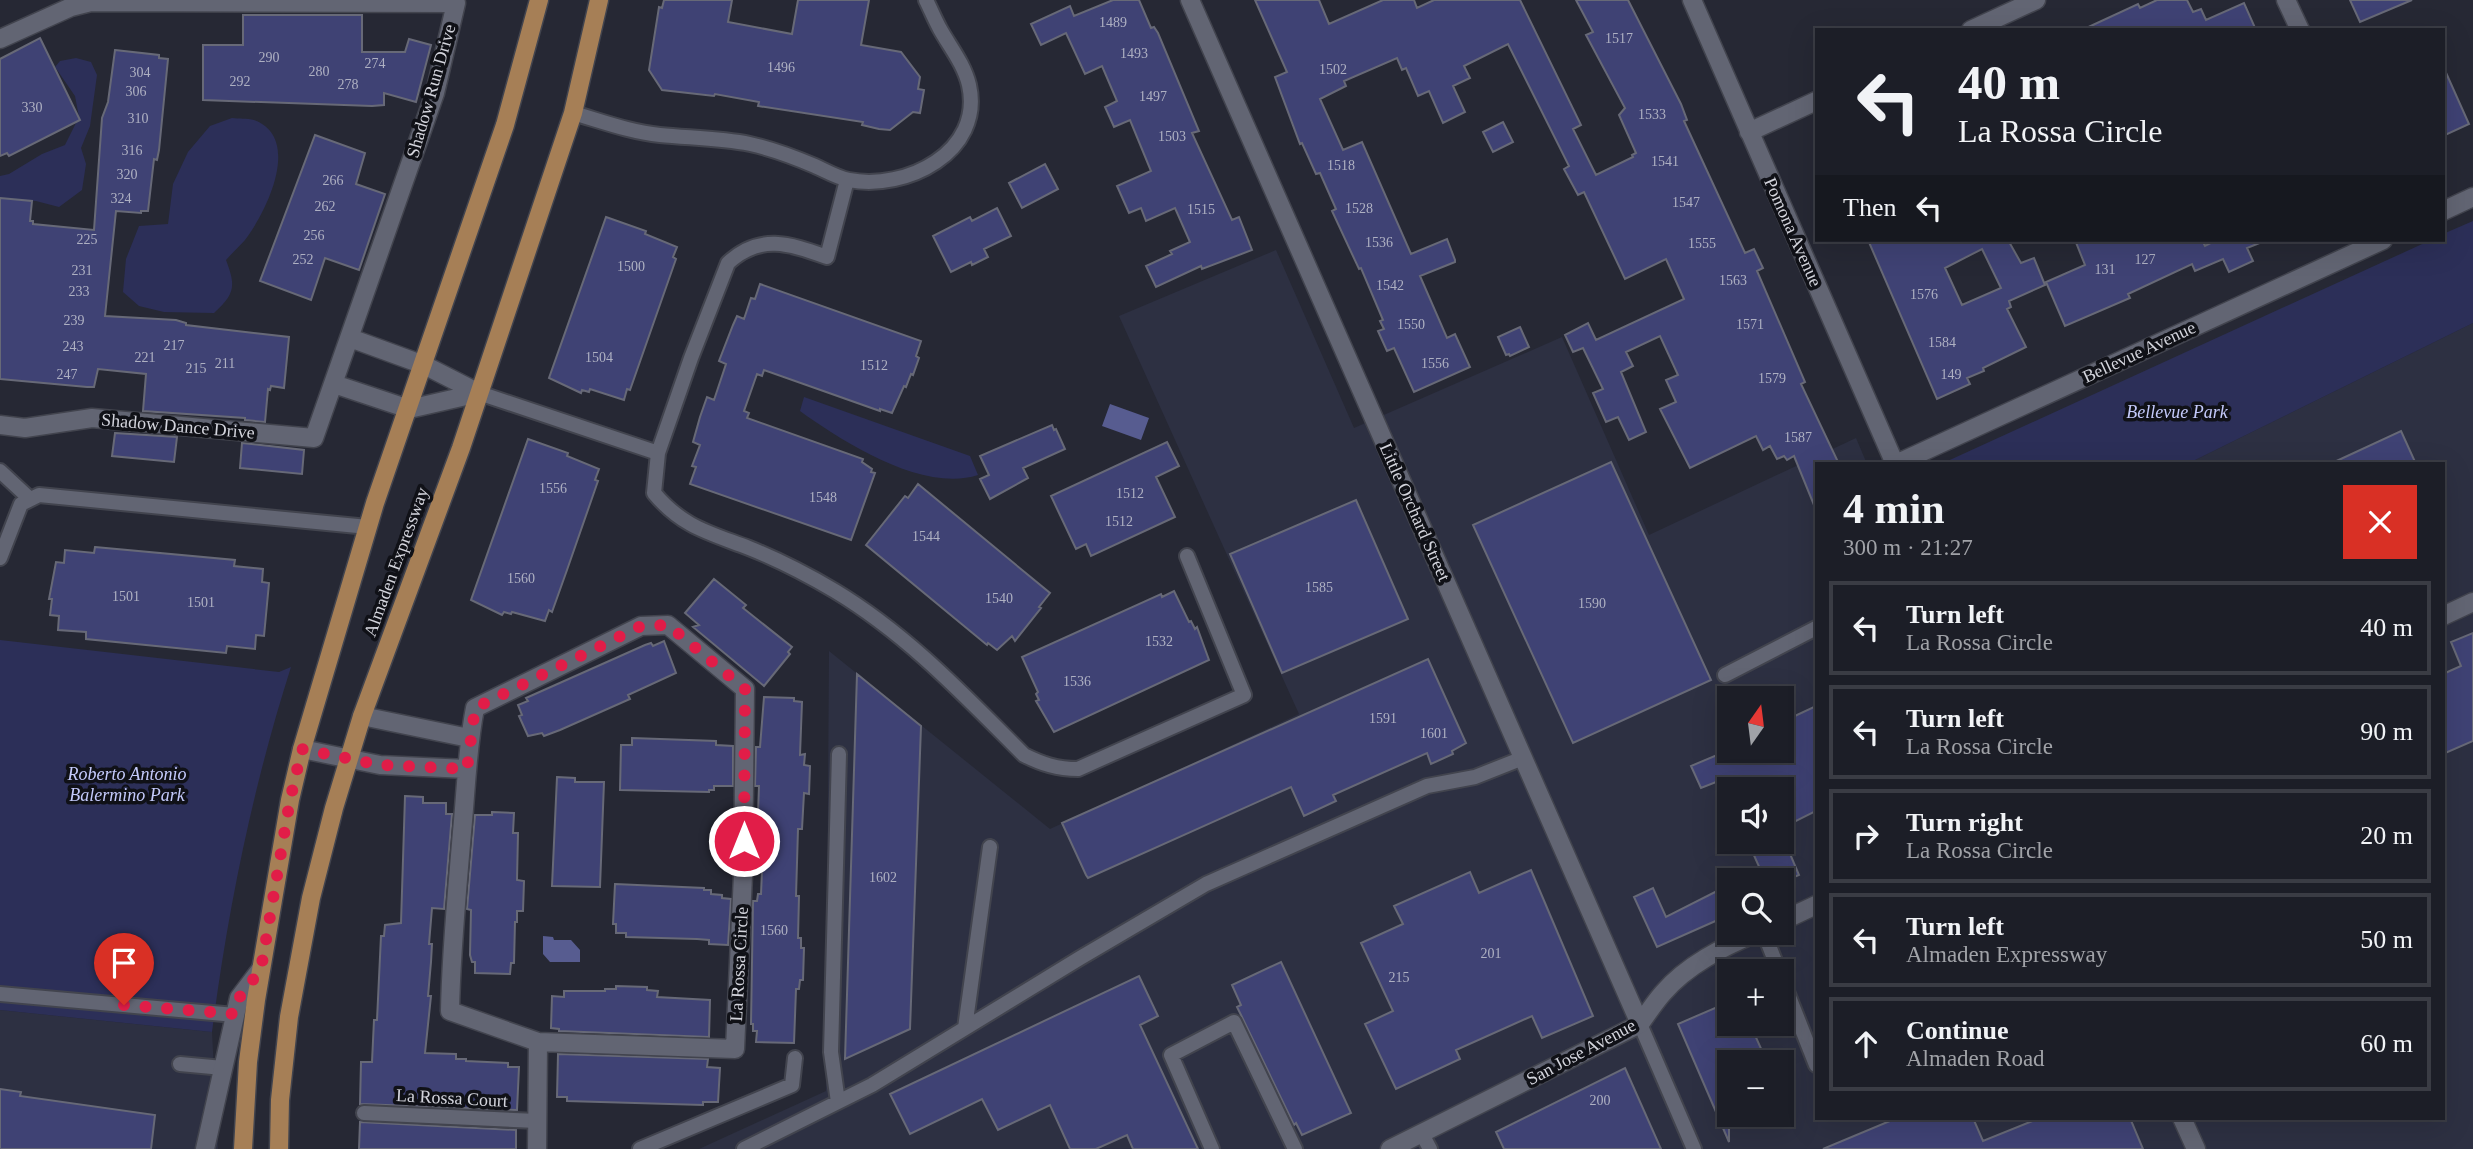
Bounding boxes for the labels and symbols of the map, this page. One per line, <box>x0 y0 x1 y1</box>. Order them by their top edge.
house number: 1489 <box>1099 15 1127 30</box>
street label: Shadow Run Drive <box>402 22 460 160</box>
house number: 1517 <box>1605 31 1633 46</box>
house number: 1493 <box>1120 46 1148 61</box>
house number: 290 <box>259 50 280 65</box>
house number: 274 <box>365 56 386 71</box>
house number: 1496 <box>767 60 795 75</box>
house number: 1502 <box>1319 62 1347 77</box>
house number: 280 <box>309 64 330 79</box>
house number: 304 <box>130 65 151 80</box>
house number: 292 <box>230 74 251 89</box>
house number: 278 <box>338 77 359 92</box>
house number: 306 <box>126 84 147 99</box>
house number: 1497 <box>1139 89 1167 104</box>
house number: 330 <box>22 100 43 115</box>
house number: 1533 <box>1638 107 1666 122</box>
house number: 310 <box>128 111 149 126</box>
house number: 1503 <box>1158 129 1186 144</box>
house number: 316 <box>122 143 143 158</box>
house number: 1541 <box>1651 154 1679 169</box>
house number: 1518 <box>1327 158 1355 173</box>
house number: 320 <box>117 167 138 182</box>
house number: 266 <box>323 173 344 188</box>
street label: Pomona Avenue <box>1760 174 1826 290</box>
house number: 324 <box>111 191 132 206</box>
house number: 1547 <box>1672 195 1700 210</box>
house number: 262 <box>315 199 336 214</box>
house number: 1528 <box>1345 201 1373 216</box>
house number: 1515 <box>1187 202 1215 217</box>
house number: 256 <box>304 228 325 243</box>
house number: 225 <box>77 232 98 247</box>
house number: 1536 <box>1365 235 1393 250</box>
house number: 1555 <box>1688 236 1716 251</box>
house number: 252 <box>293 252 314 267</box>
house number: 127 <box>2135 252 2156 267</box>
house number: 1500 <box>617 259 645 274</box>
house number: 131 <box>2095 262 2116 277</box>
house number: 231 <box>72 263 93 278</box>
house number: 1563 <box>1719 273 1747 288</box>
house number: 1542 <box>1376 278 1404 293</box>
house number: 233 <box>69 284 90 299</box>
house number: 1576 <box>1910 287 1938 302</box>
house number: 239 <box>64 313 85 328</box>
house number: 1550 <box>1397 317 1425 332</box>
house number: 1571 <box>1736 317 1764 332</box>
street label: Bellevue Avenue <box>2079 317 2199 387</box>
house number: 1584 <box>1928 335 1956 350</box>
house number: 217 <box>164 338 185 353</box>
house number: 243 <box>63 339 84 354</box>
house number: 221 <box>135 350 156 365</box>
house number: 1504 <box>585 350 613 365</box>
house number: 211 <box>215 356 235 371</box>
house number: 1556 <box>1421 356 1449 371</box>
house number: 1512 <box>860 358 888 373</box>
house number: 215 <box>186 361 207 376</box>
house number: 247 <box>57 367 78 382</box>
house number: 149 <box>1941 367 1962 382</box>
house number: 1579 <box>1758 371 1786 386</box>
park label: Bellevue Park <box>2126 402 2229 422</box>
street label: Shadow Dance Drive <box>100 409 256 443</box>
house number: 1587 <box>1784 430 1812 445</box>
street label: Little Orchard Street <box>1376 440 1454 584</box>
house number: 1556 <box>539 481 567 496</box>
street label: Almaden Expressway <box>360 485 432 639</box>
house number: 1512 <box>1116 486 1144 501</box>
house number: 1548 <box>809 490 837 505</box>
house number: 1512 <box>1105 514 1133 529</box>
house number: 1544 <box>912 529 940 544</box>
house number: 1560 <box>507 571 535 586</box>
house number: 1585 <box>1305 580 1333 595</box>
house number: 1501 <box>112 589 140 604</box>
house number: 1540 <box>985 591 1013 606</box>
house number: 1501 <box>187 595 215 610</box>
house number: 1590 <box>1578 596 1606 611</box>
house number: 1532 <box>1145 634 1173 649</box>
house number: 1536 <box>1063 674 1091 689</box>
north arrow <box>1717 686 1794 763</box>
house number: 1591 <box>1369 711 1397 726</box>
house number: 1601 <box>1420 726 1448 741</box>
park label: Roberto Antonio Balermino Park <box>66 764 187 805</box>
position arrow <box>707 804 781 878</box>
house number: 1602 <box>869 870 897 885</box>
street label: La Rossa Circle <box>726 906 752 1022</box>
house number: 1560 <box>760 923 788 938</box>
pin <box>94 933 154 1005</box>
house number: 201 <box>1481 946 1502 961</box>
house number: 215 <box>1389 970 1410 985</box>
street label: San Jose Avenue <box>1523 1015 1639 1089</box>
street label: La Rossa Court <box>396 1085 508 1111</box>
house number: 200 <box>1590 1093 1611 1108</box>

